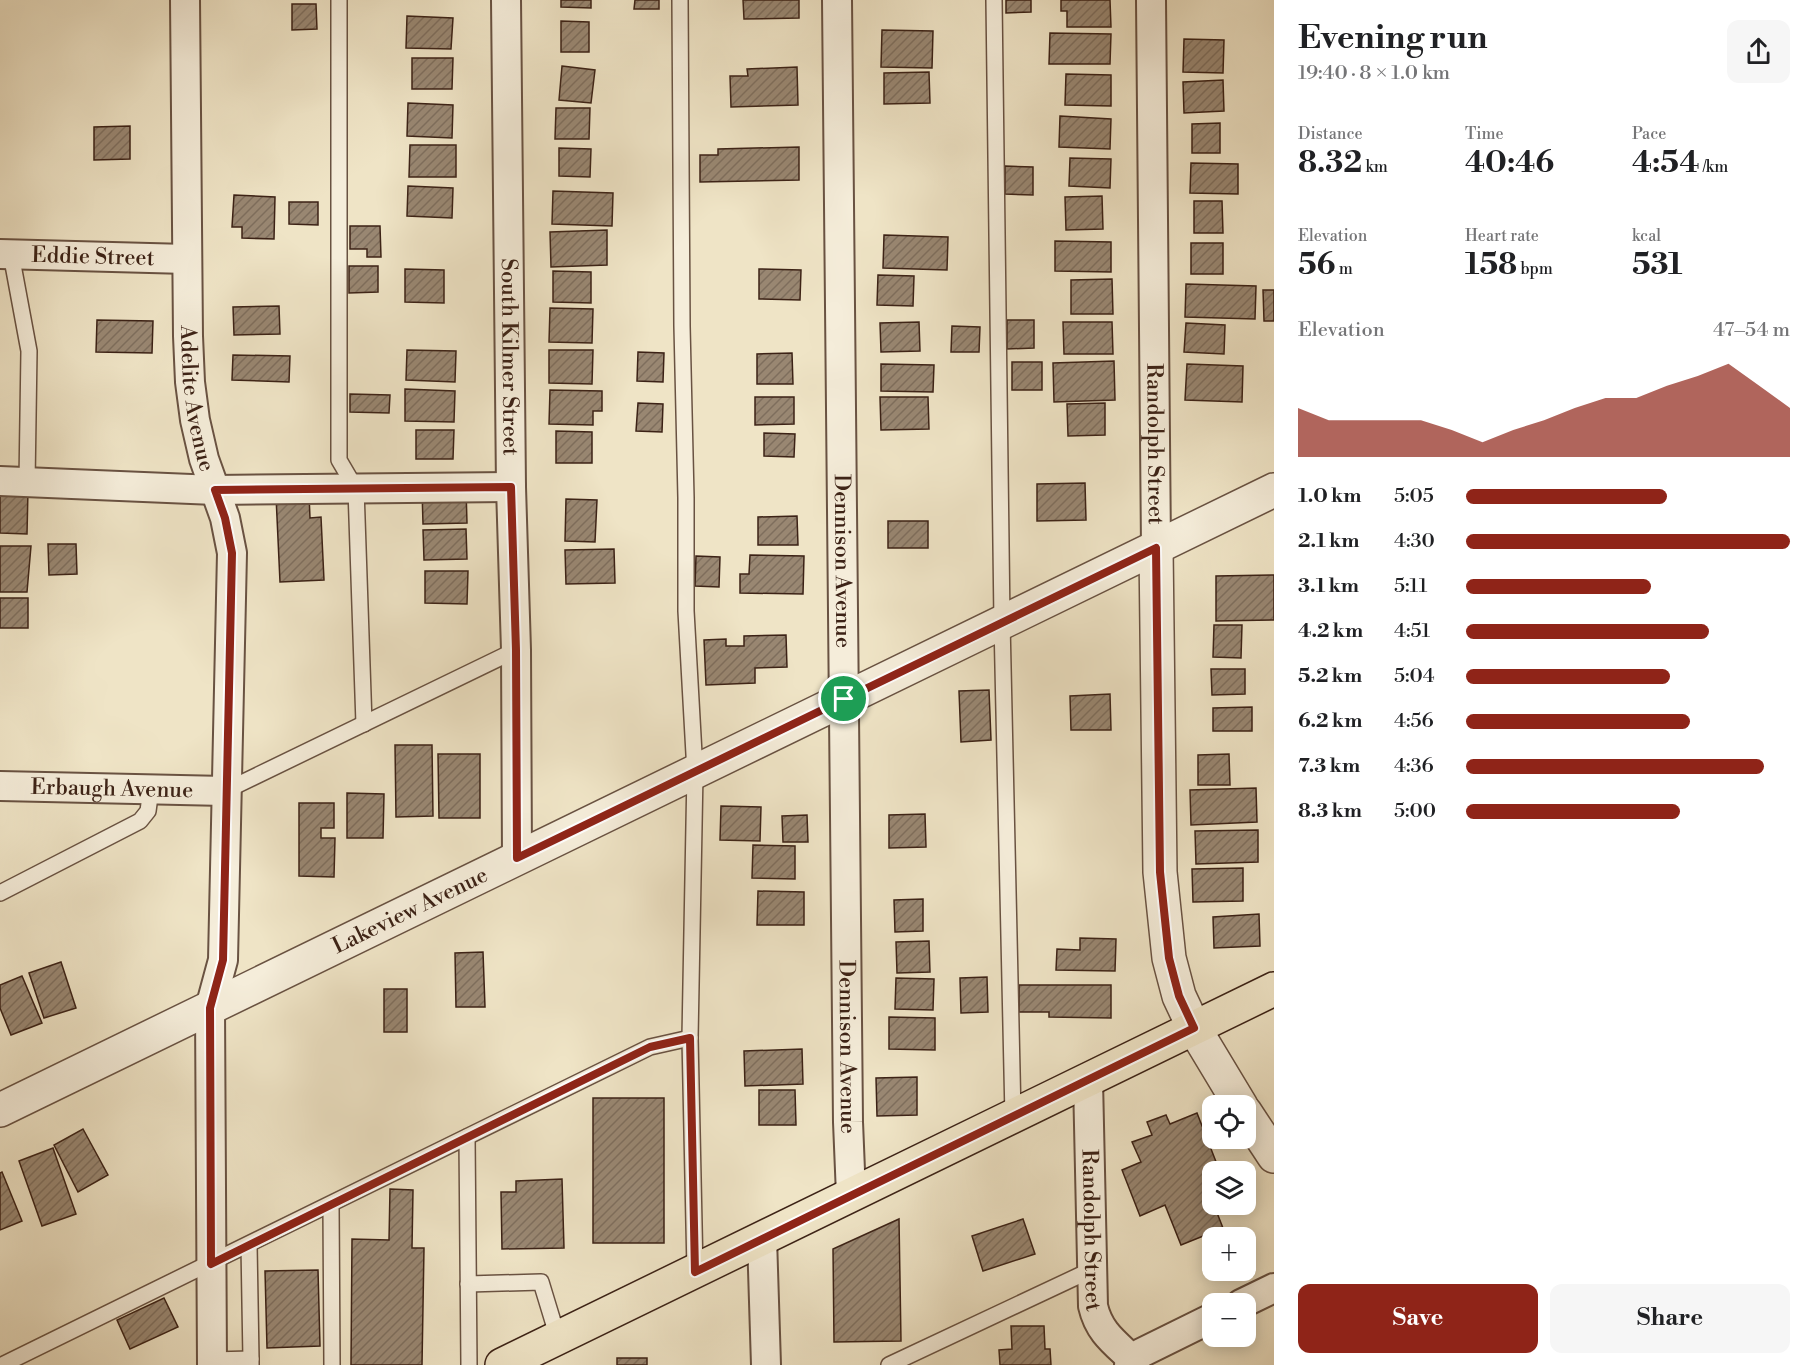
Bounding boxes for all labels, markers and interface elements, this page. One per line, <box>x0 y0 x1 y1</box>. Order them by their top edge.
text: Evening run <box>1298 18 1487 59</box>
button: share <box>1727 20 1790 83</box>
text: 19:40 · 8 × 1.0 km <box>1298 61 1450 86</box>
text: Distance <box>1298 124 1363 144</box>
text: Time <box>1465 124 1504 144</box>
text: Pace <box>1632 124 1666 144</box>
text: 8.32 <box>1298 144 1362 182</box>
text: 40:46 <box>1465 144 1554 182</box>
text: 4:54 <box>1632 144 1700 182</box>
text: km <box>1362 157 1388 177</box>
text: /km <box>1700 157 1728 177</box>
text: Elevation <box>1298 226 1367 246</box>
text: Heart rate <box>1465 226 1539 246</box>
text: kcal <box>1632 226 1661 246</box>
street label: Eddie Street <box>31 241 155 272</box>
text: 56 <box>1298 246 1336 284</box>
text: 158 <box>1465 246 1517 284</box>
text: 531 <box>1632 246 1682 284</box>
street label: South Kilmer Street <box>495 258 524 456</box>
text: m <box>1336 259 1353 279</box>
text: bpm <box>1517 259 1553 279</box>
text: Elevation <box>1298 318 1385 343</box>
text: 47–54 m <box>1713 318 1790 343</box>
street label: Adelite Avenue <box>174 324 221 475</box>
street label: Randolph Street <box>1141 363 1169 525</box>
street label: Dennison Avenue <box>828 474 857 648</box>
text: 1.0 km <box>1298 484 1362 509</box>
text: 5:05 <box>1394 484 1434 509</box>
text: 2.1 km <box>1298 529 1360 554</box>
text: 4:30 <box>1394 529 1435 554</box>
text: 3.1 km <box>1298 574 1359 599</box>
text: 5:11 <box>1394 574 1427 599</box>
text: 4.2 km <box>1298 619 1363 644</box>
text: 4:51 <box>1394 619 1430 644</box>
text: 5.2 km <box>1298 664 1362 689</box>
text: 5:04 <box>1394 664 1435 689</box>
pin <box>818 673 869 724</box>
icon: arrive <box>827 682 860 715</box>
text: 6.2 km <box>1298 709 1362 734</box>
text: 4:56 <box>1394 709 1434 734</box>
text: 7.3 km <box>1298 754 1360 779</box>
text: 4:36 <box>1394 754 1434 779</box>
street label: Erbaugh Avenue <box>30 773 193 804</box>
text: 8.3 km <box>1298 799 1362 824</box>
text: 5:00 <box>1394 799 1436 824</box>
street label: Lakeview Avenue <box>328 861 492 960</box>
street label: Dennison Avenue <box>833 960 862 1134</box>
map controls <box>1202 1095 1256 1347</box>
button: locate <box>1202 1095 1256 1149</box>
street label: Randolph Street <box>1076 1149 1107 1314</box>
button: layers <box>1202 1161 1256 1215</box>
button: + <box>1202 1227 1256 1281</box>
button: Save <box>1298 1284 1538 1353</box>
button: Share <box>1550 1284 1790 1353</box>
button: − <box>1202 1293 1256 1347</box>

